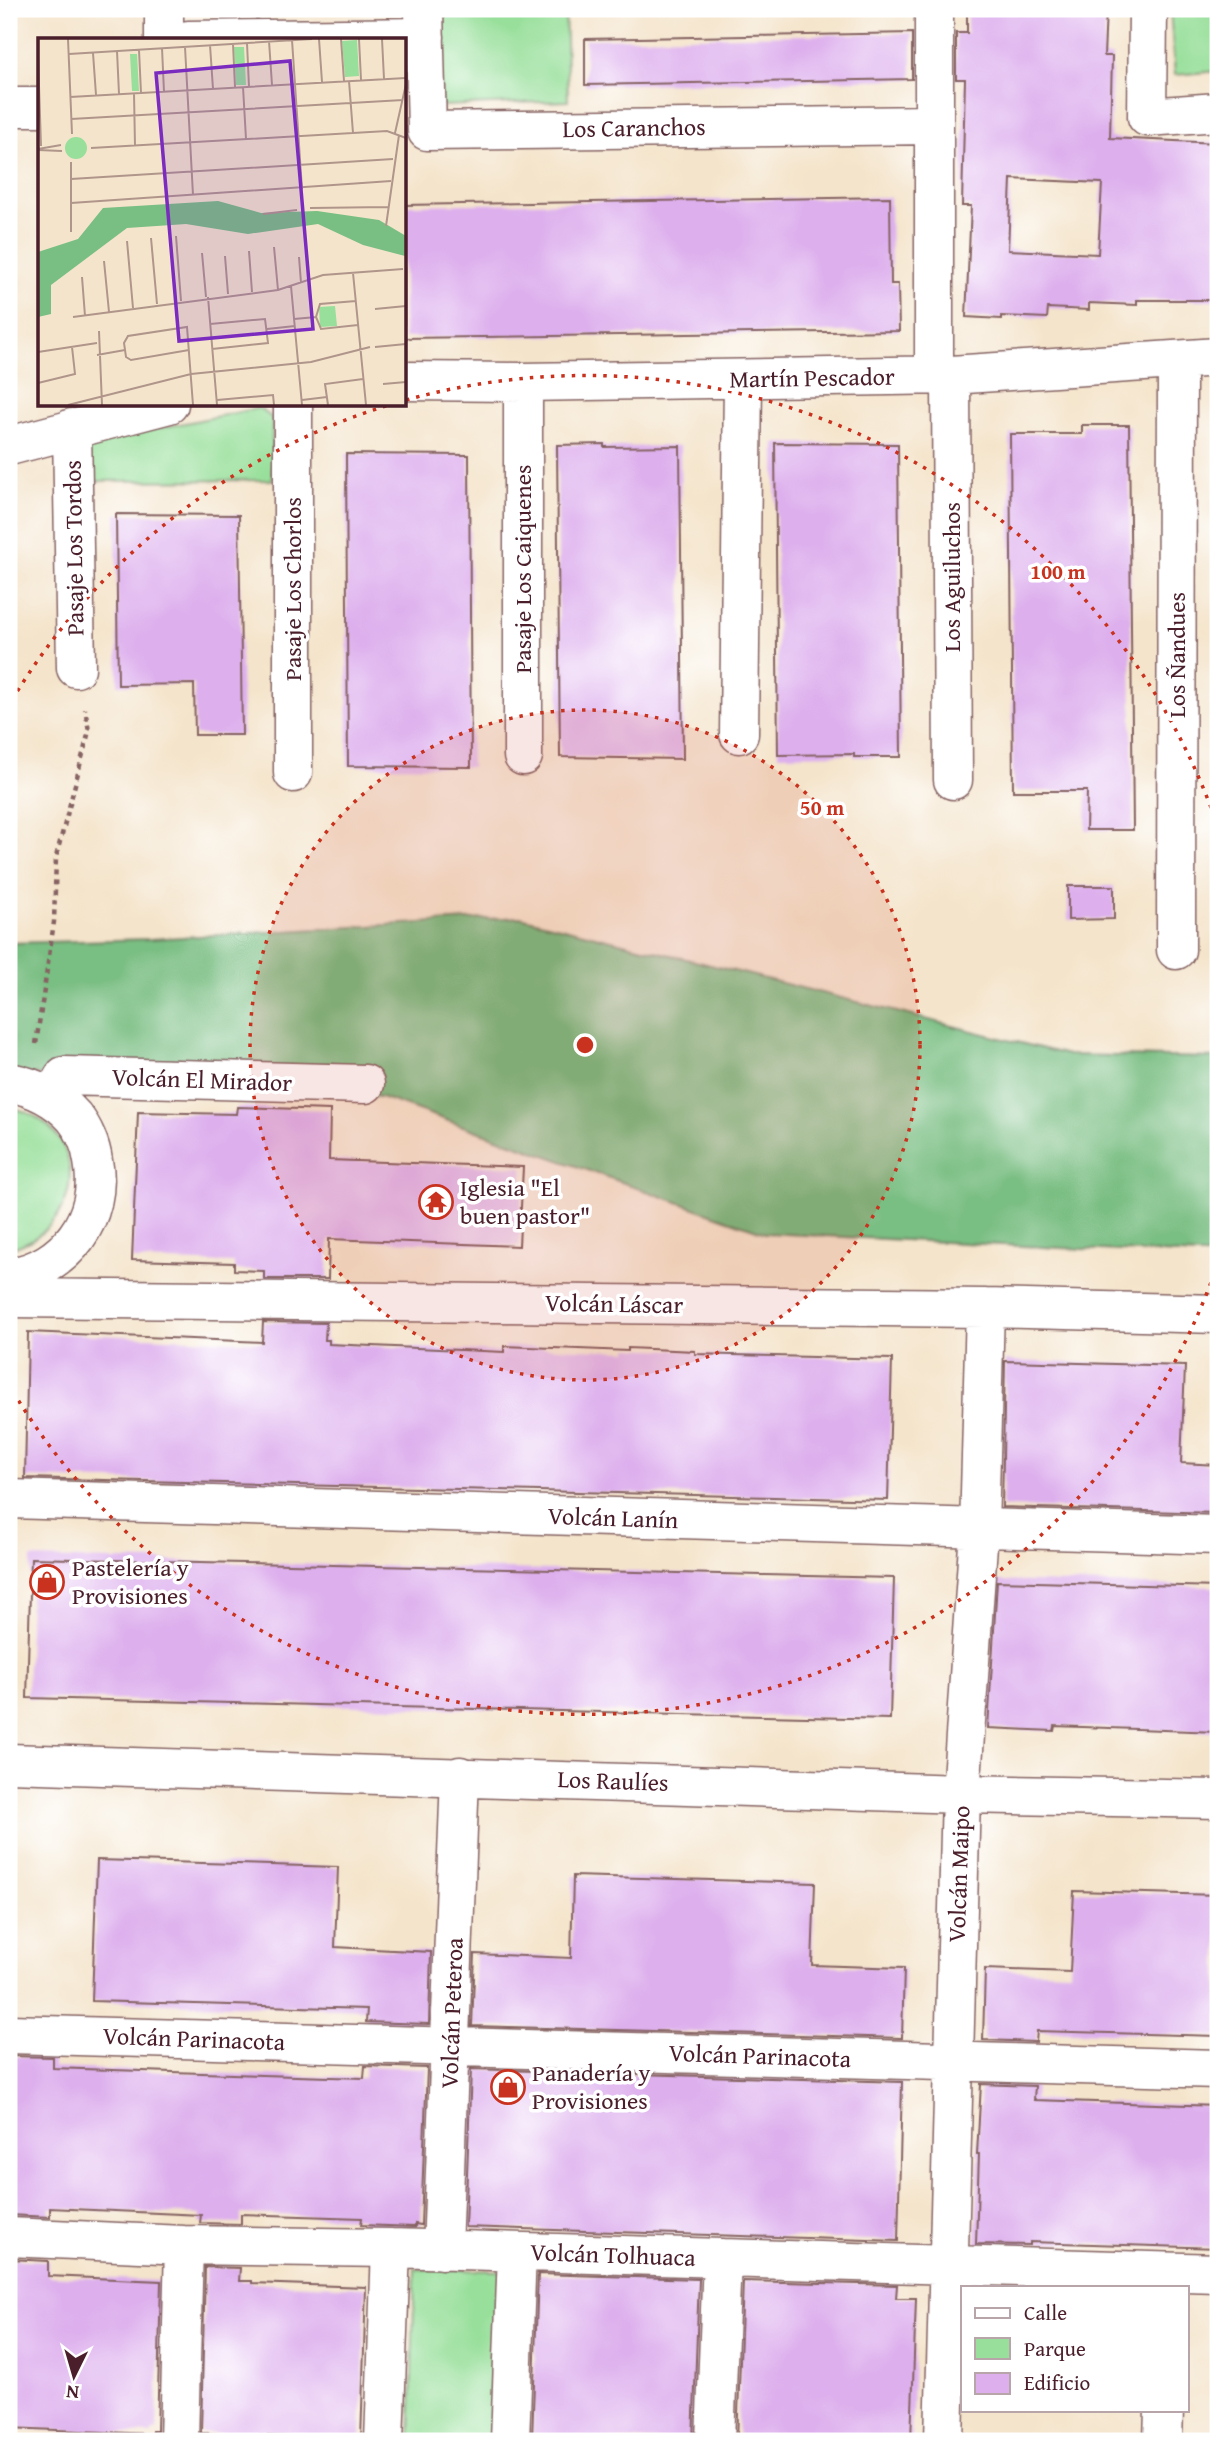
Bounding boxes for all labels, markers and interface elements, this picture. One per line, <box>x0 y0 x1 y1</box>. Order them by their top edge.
inset map <box>38 38 406 406</box>
street label: Los Caranchos <box>562 109 706 146</box>
street label: Martín Pescador <box>729 359 895 396</box>
street label: Pasaje Los Tordos <box>54 460 93 636</box>
street label: Pasaje Los Caiquenes <box>505 464 540 674</box>
street label: Pasaje Los Chorlos <box>275 497 310 681</box>
street label: Los Aguiluchos <box>934 502 969 652</box>
text: 100 m <box>1030 556 1086 587</box>
street label: Los Ñandues <box>1159 592 1194 718</box>
text: 50 m <box>800 792 844 823</box>
centre of rings <box>573 1033 597 1057</box>
street label: Volcán El Mirador <box>111 1059 293 1100</box>
place label: Iglesia "El buen pastor" <box>460 1170 590 1233</box>
temple icon: Iglesia "El buen pastor" <box>417 1183 455 1221</box>
street label: Volcán Láscar <box>544 1285 684 1322</box>
street label: Volcán Lanín <box>547 1498 679 1537</box>
place label: Pastelería y Provisiones <box>72 1550 189 1613</box>
shop icon: Pastelería y Provisiones <box>28 1563 66 1601</box>
street label: Los Raulíes <box>557 1761 669 1800</box>
street label: Volcán Maipo <box>939 1805 978 1943</box>
street label: Volcán Peteroa <box>431 1936 472 2089</box>
street label: Volcán Parinacota <box>102 2018 286 2059</box>
street label: Volcán Parinacota <box>668 2035 852 2076</box>
place label: Panadería y Provisiones <box>532 2055 650 2118</box>
shop icon: Panadería y Provisiones <box>489 2068 527 2106</box>
street label: Volcán Tolhuaca <box>530 2234 697 2275</box>
legend <box>961 2286 1188 2412</box>
text: Calle <box>1024 2297 1067 2328</box>
text: Parque <box>1024 2333 1086 2364</box>
north arrow <box>38 2342 108 2412</box>
text: Edificio <box>1024 2367 1090 2398</box>
text: N <box>65 2378 80 2407</box>

